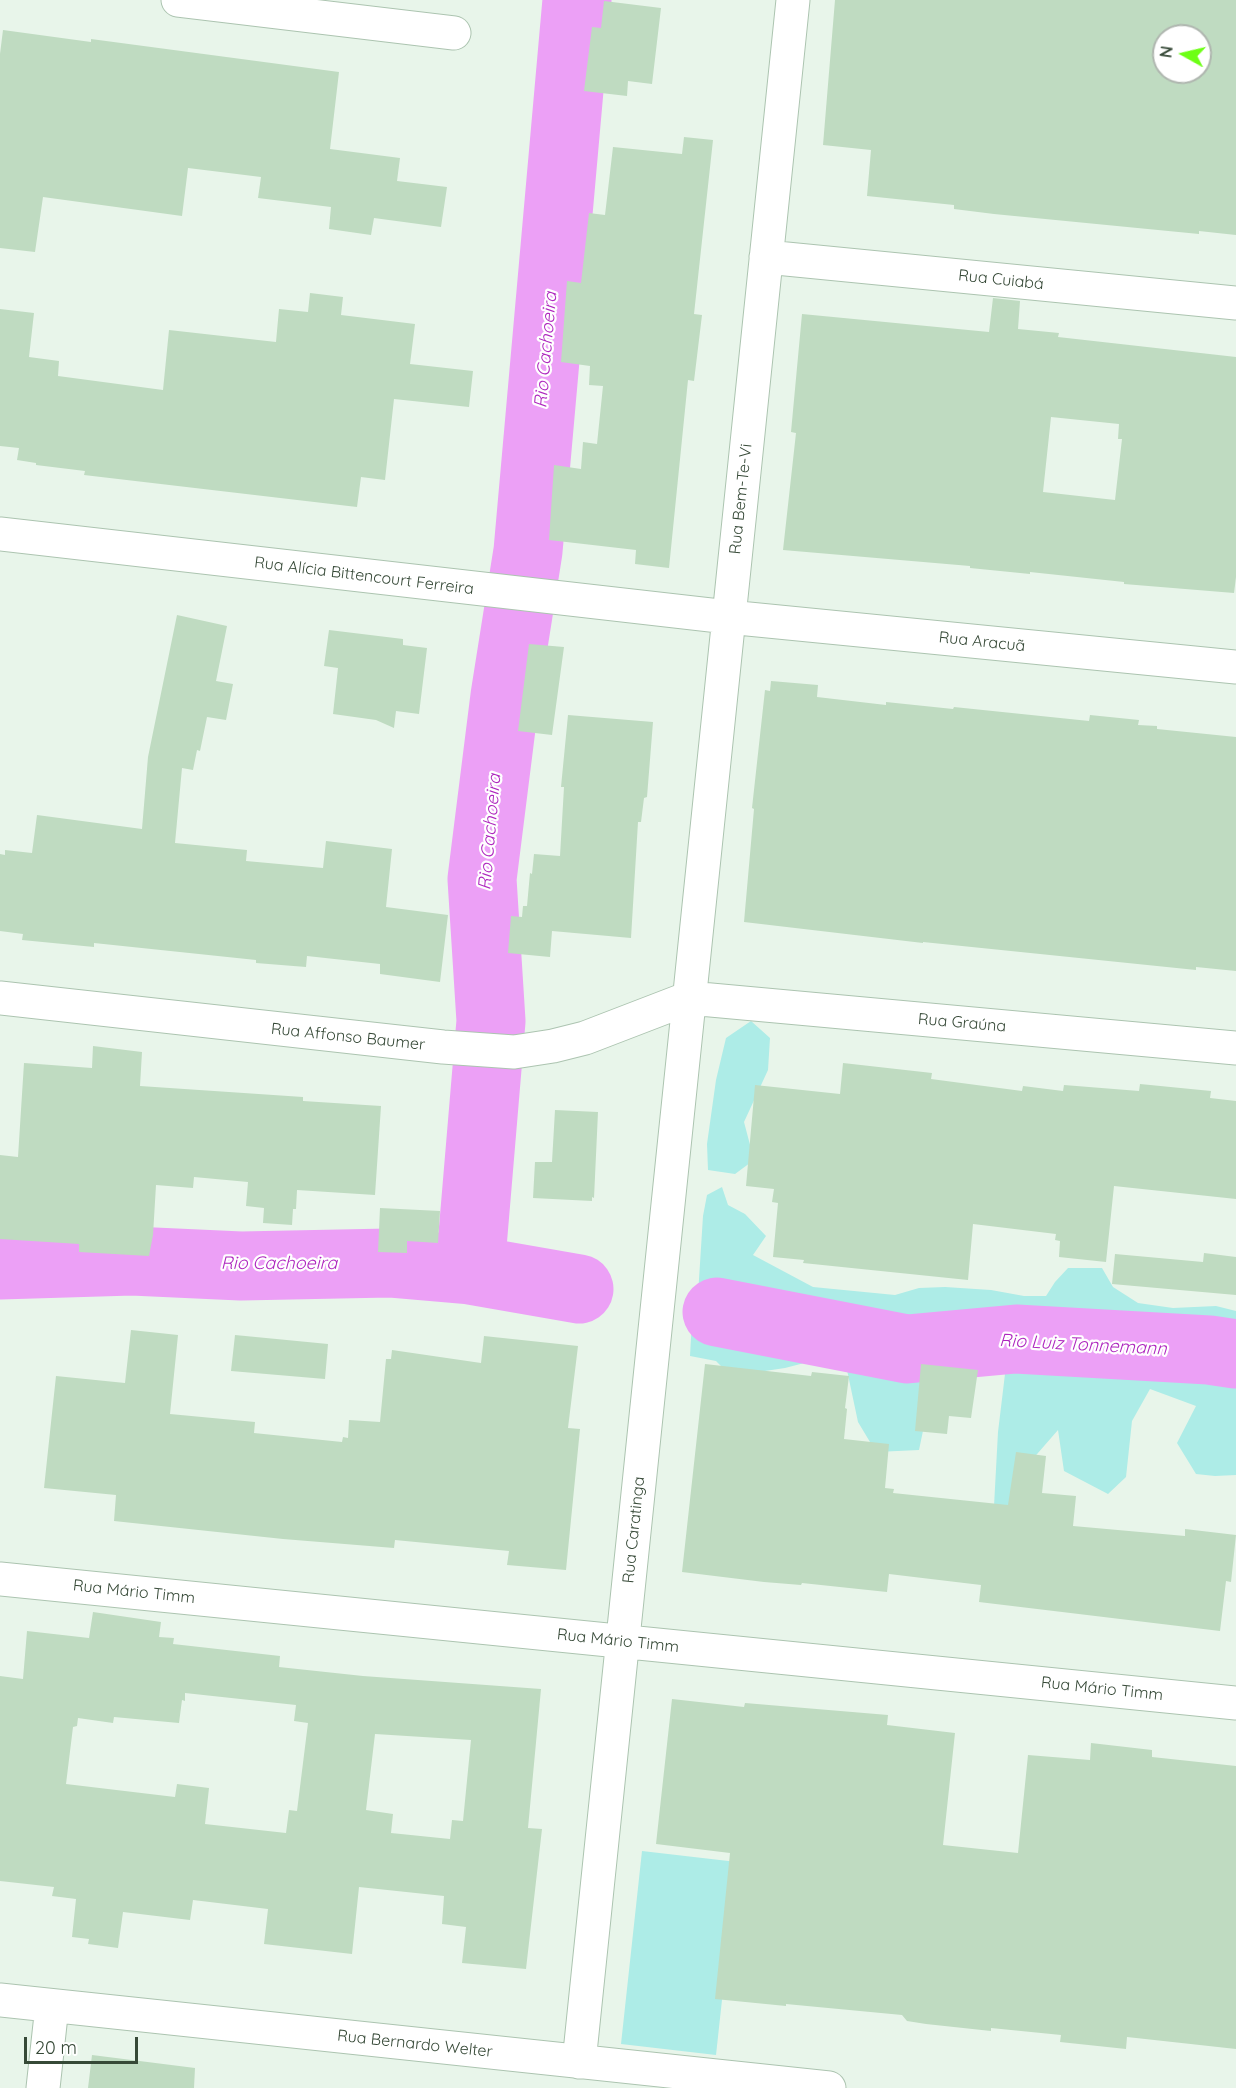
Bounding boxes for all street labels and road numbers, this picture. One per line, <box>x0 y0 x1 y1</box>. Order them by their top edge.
street label: Rua Cuiabá <box>957 266 1045 294</box>
street label: Rua Bem-Te-Vi <box>726 443 756 555</box>
street label: Rua Alícia Bittencourt Ferreira <box>253 553 475 599</box>
street label: Rua Aracuã <box>938 628 1026 656</box>
street label: Rua Graúna <box>917 1010 1007 1036</box>
street label: Rua Affonso Baumer <box>270 1019 426 1055</box>
street label: Rua Caratinga <box>619 1476 649 1584</box>
street label: Rua Mário Timm <box>72 1576 196 1608</box>
street label: Rua Mário Timm <box>556 1625 680 1657</box>
street label: Rua Mário Timm <box>1040 1673 1164 1705</box>
street label: Rua Bernardo Welter <box>336 2026 494 2062</box>

